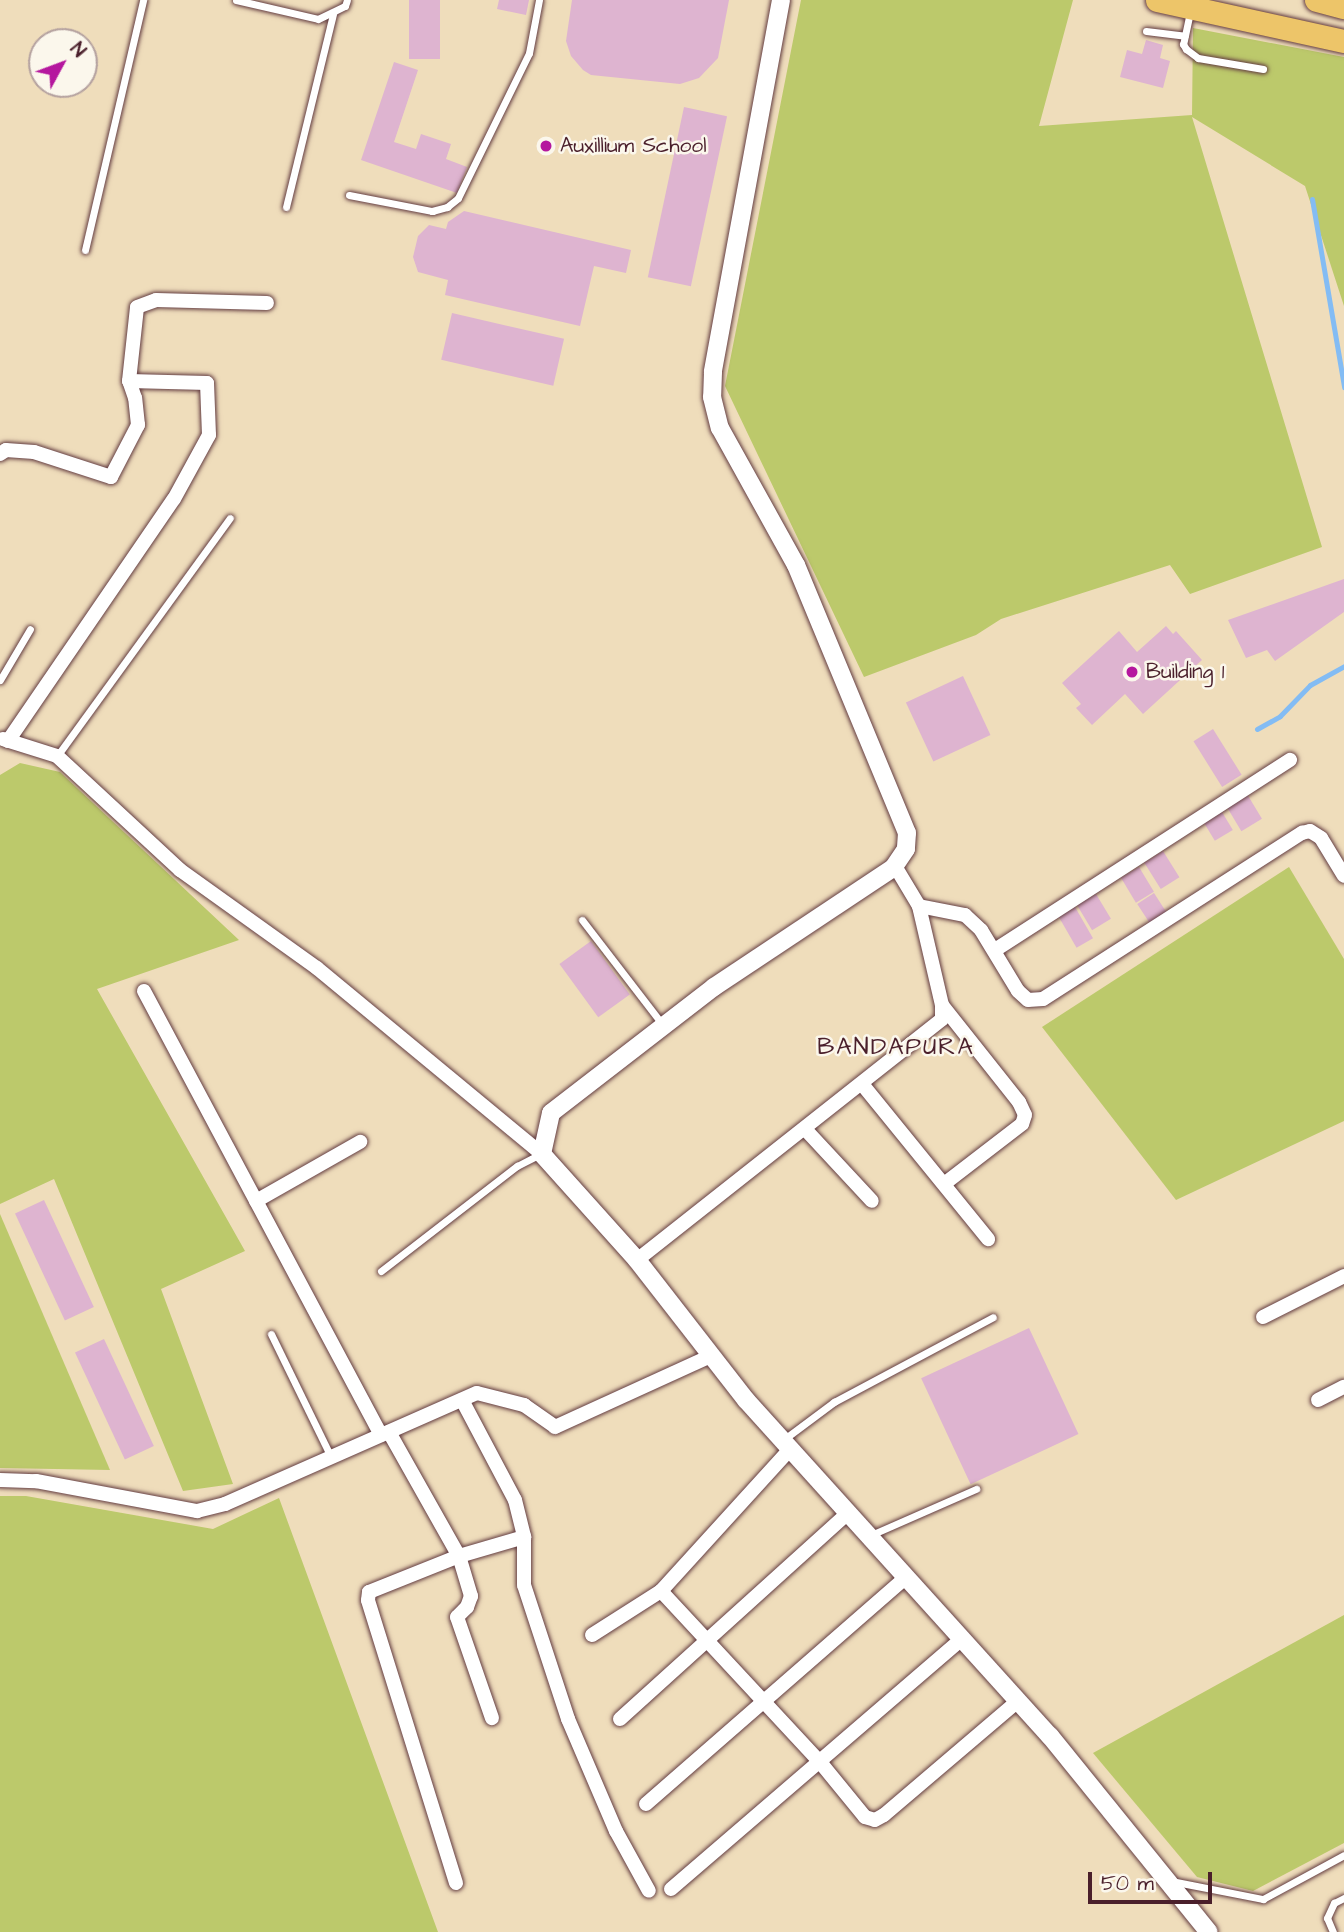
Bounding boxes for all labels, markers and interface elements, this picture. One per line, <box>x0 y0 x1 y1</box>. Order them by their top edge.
north arrow <box>28 28 98 98</box>
text: N <box>64 37 92 64</box>
place label: Auxillium School <box>560 133 706 159</box>
marker: Auxillium School <box>538 138 554 154</box>
place label: Building 1 <box>1146 659 1224 685</box>
marker: Building 1 <box>1124 664 1140 680</box>
district label: BANDAPURA <box>818 1034 974 1062</box>
scale bar <box>1092 1858 1216 1902</box>
text: 50 m <box>1101 1869 1154 1898</box>

